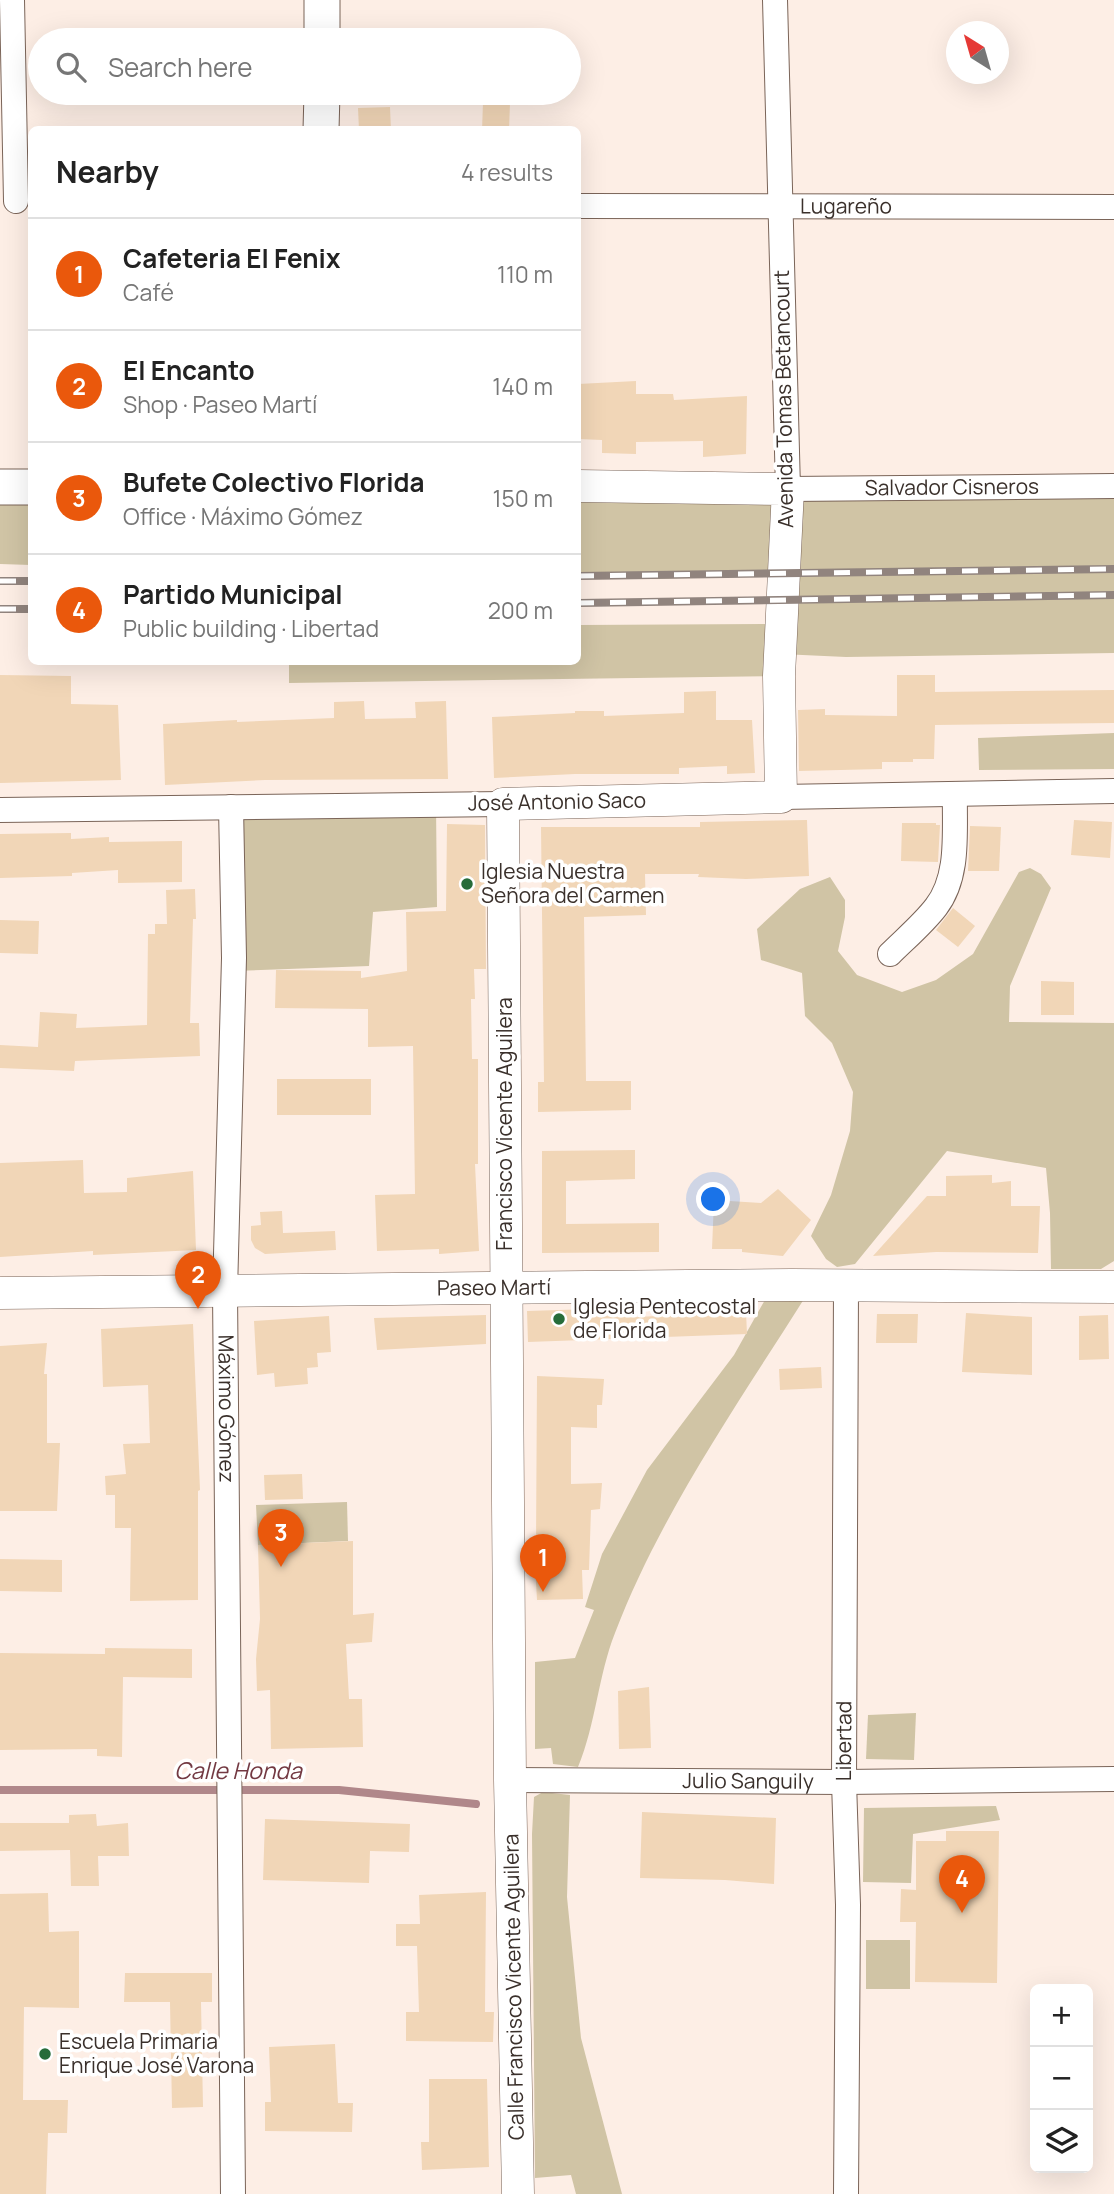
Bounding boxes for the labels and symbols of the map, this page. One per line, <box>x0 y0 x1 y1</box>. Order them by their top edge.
north arrow <box>946 21 1009 84</box>
street label: Lugareño <box>800 191 892 220</box>
street label: Avenida Tomas Betancourt <box>767 270 799 528</box>
street label: Salvador Cisneros <box>865 472 1039 501</box>
street label: José Antonio Saco <box>468 785 646 817</box>
place label: Iglesia Nuestra Señora del Carmen <box>481 857 664 909</box>
marker: Iglesia Nuestra Señora del Carmen <box>459 876 475 892</box>
street label: Francisco Vicente Aguilera <box>490 997 518 1251</box>
your location <box>696 1182 730 1216</box>
pin: 2 <box>175 1251 221 1309</box>
street label: Paseo Martí <box>437 1272 551 1302</box>
place label: Iglesia Pentecostal de Florida <box>573 1292 756 1344</box>
marker: Iglesia Pentecostal de Florida <box>551 1311 567 1327</box>
street label: Máximo Gómez <box>212 1335 242 1483</box>
pin: 3 <box>258 1509 304 1567</box>
pin: 1 <box>520 1534 566 1592</box>
street label: Libertad <box>829 1701 857 1781</box>
water label: Calle Honda <box>174 1754 303 1786</box>
street label: Julio Sanguily <box>682 1766 814 1795</box>
street label: Calle Francisco Vicente Aguilera <box>496 1834 530 2140</box>
pin: 4 <box>939 1855 985 1913</box>
place label: Escuela Primaria Enrique José Varona <box>59 2027 254 2079</box>
marker: Escuela Primaria Enrique José Varona <box>37 2046 53 2062</box>

